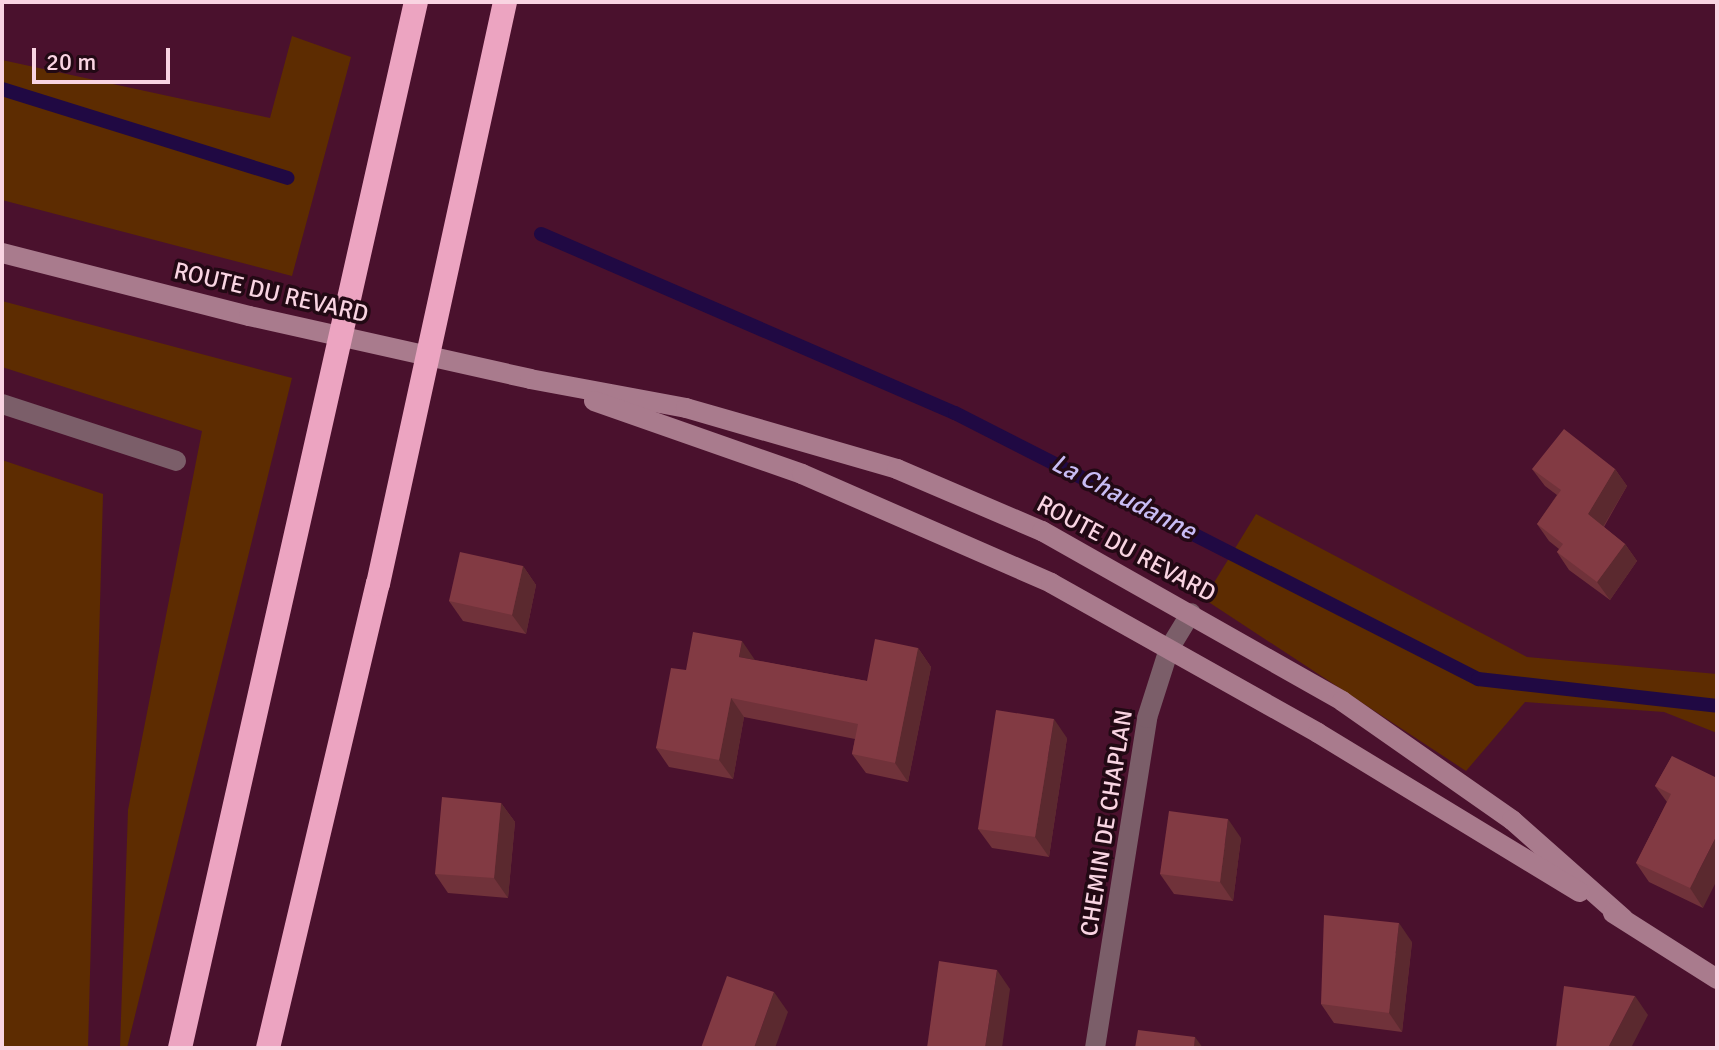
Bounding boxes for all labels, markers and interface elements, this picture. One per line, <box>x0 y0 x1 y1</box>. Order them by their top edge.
scale bar <box>36 32 174 82</box>
text: 20 m <box>46 47 96 77</box>
street label: ROUTE DU REVARD <box>171 257 371 329</box>
water label: La Chaudanne <box>1046 448 1200 548</box>
street label: ROUTE DU REVARD <box>1032 490 1220 608</box>
street label: CHEMIN DE CHAPLAN <box>1075 708 1139 938</box>

